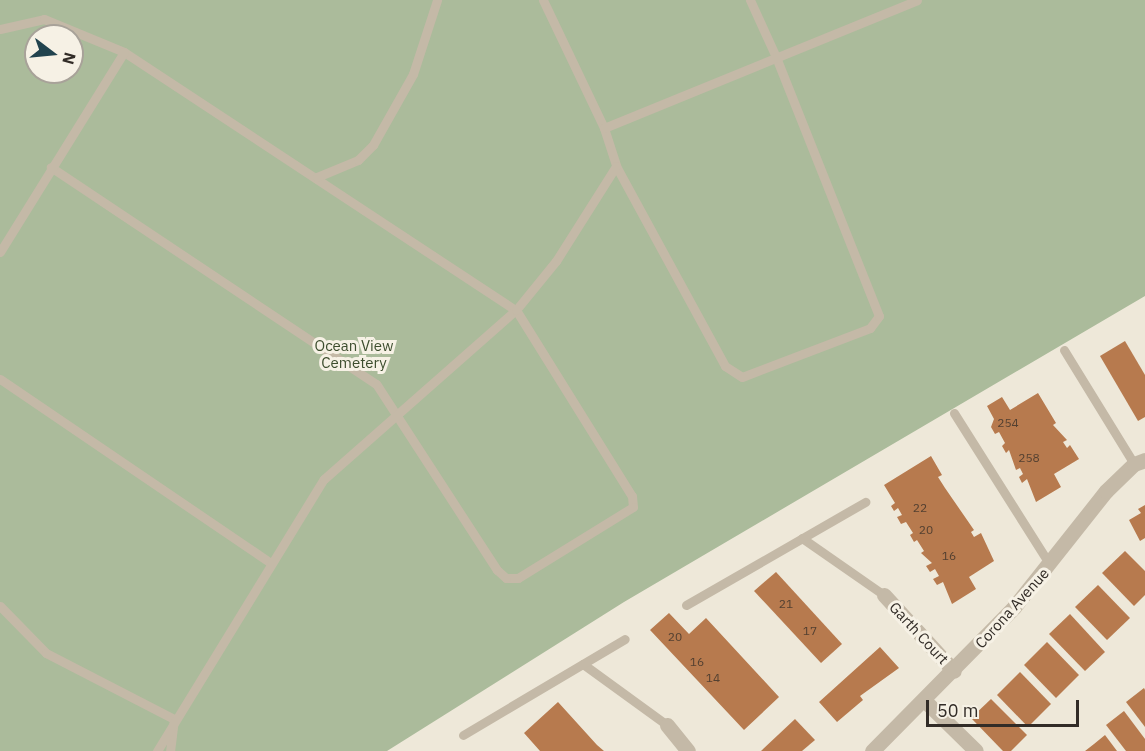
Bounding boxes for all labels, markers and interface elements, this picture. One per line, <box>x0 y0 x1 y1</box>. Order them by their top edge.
north arrow <box>24 24 84 84</box>
text: N <box>58 50 81 67</box>
park label: Ocean View Cemetery <box>315 336 393 371</box>
house number: 254 <box>997 416 1019 430</box>
house number: 258 <box>1018 451 1040 465</box>
house number: 22 <box>913 501 927 515</box>
house number: 20 <box>919 523 933 537</box>
house number: 16 <box>942 549 956 563</box>
street label: Corona Avenue <box>971 564 1053 652</box>
house number: 21 <box>779 597 793 611</box>
street label: Garth Court <box>886 598 952 668</box>
house number: 17 <box>803 624 817 638</box>
house number: 20 <box>668 630 682 644</box>
house number: 16 <box>690 655 704 669</box>
house number: 14 <box>706 671 720 685</box>
scale bar <box>929 688 1082 726</box>
text: 50 m <box>937 699 979 722</box>

